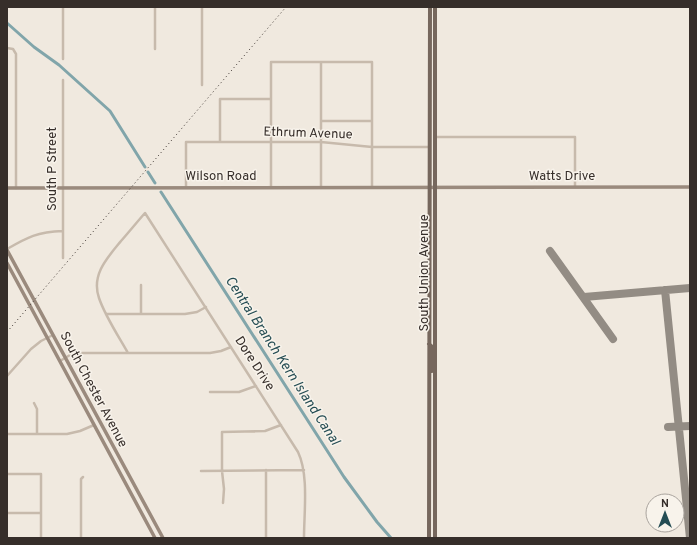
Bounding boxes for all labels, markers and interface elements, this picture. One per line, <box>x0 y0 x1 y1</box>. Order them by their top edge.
street label: Ethrum Avenue <box>263 124 353 144</box>
street label: South P Street <box>45 127 61 211</box>
street label: Wilson Road <box>185 169 257 185</box>
street label: Watts Drive <box>529 169 595 185</box>
street label: South Union Avenue <box>417 214 433 332</box>
water label: Central Branch Kern Island Canal <box>221 273 344 450</box>
street label: South Chester Avenue <box>56 329 130 451</box>
street label: Dore Drive <box>231 334 277 394</box>
north arrow <box>645 493 685 533</box>
text: N <box>661 497 669 511</box>

